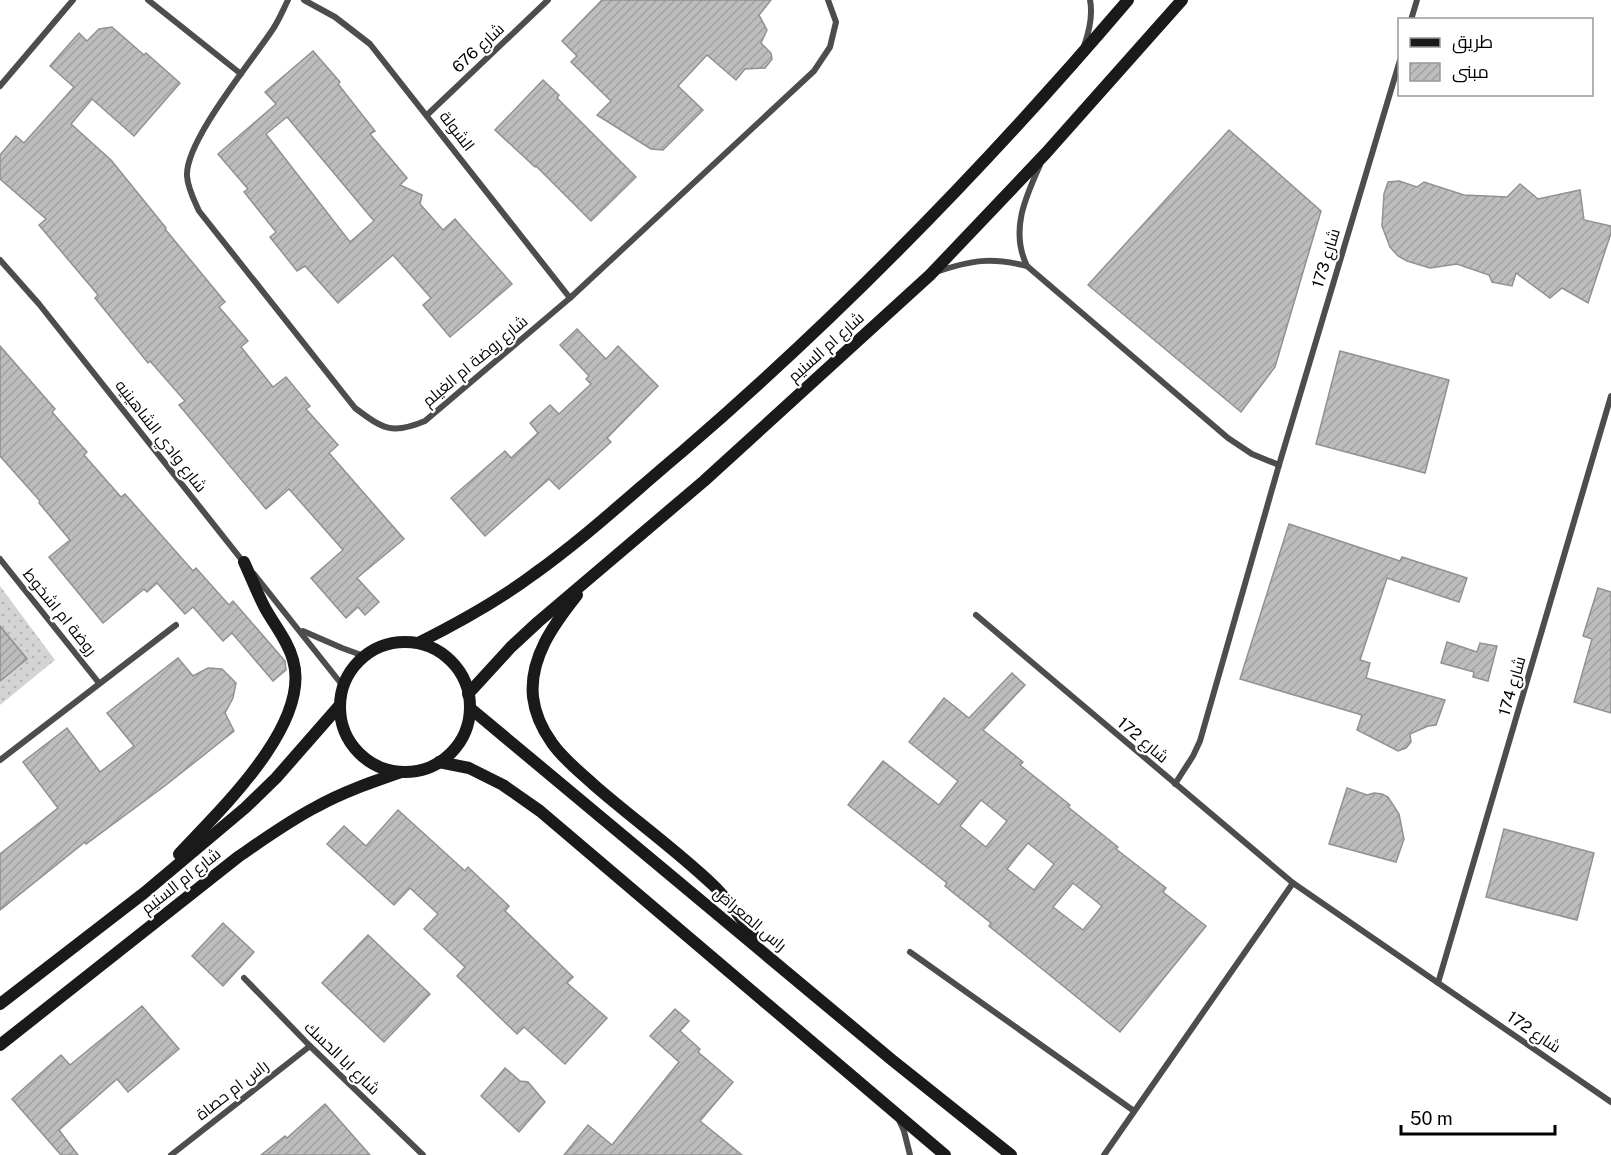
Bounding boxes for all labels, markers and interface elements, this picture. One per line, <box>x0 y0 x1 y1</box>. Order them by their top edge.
legend <box>1398 18 1593 96</box>
street label: شارع 676 <box>448 19 509 78</box>
text: طريق <box>1452 31 1493 54</box>
text: مبنى <box>1452 61 1489 83</box>
street label: الشولة <box>436 107 478 155</box>
street label: شارع 173 <box>1308 226 1346 290</box>
street label: شارع ام السنيم <box>784 308 869 388</box>
street label: شارع روضة ام الغيلم <box>419 312 533 412</box>
street label: شارع وادي الشاهينيه <box>108 376 211 498</box>
street label: روضة ام اشخوط <box>18 565 101 660</box>
street label: شارع 174 <box>1495 654 1531 718</box>
street label: شارع 172 <box>1112 713 1172 768</box>
street label: شارع ام السنيم <box>138 844 226 919</box>
street label: راس المعراض <box>709 883 790 956</box>
street label: شارع 172 <box>1502 1007 1564 1058</box>
street label: شارع ابا الحسك <box>299 1017 384 1100</box>
street label: راس ام حصاة <box>192 1056 273 1126</box>
scale bar <box>1401 1098 1556 1136</box>
text: 50 m <box>1410 1108 1453 1129</box>

